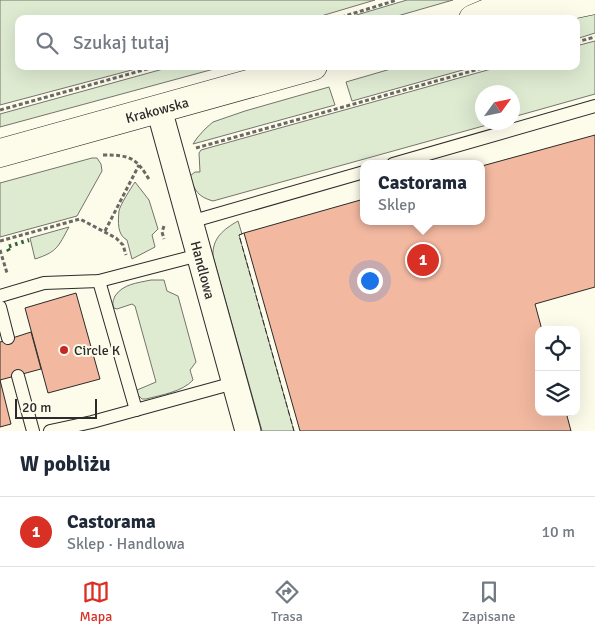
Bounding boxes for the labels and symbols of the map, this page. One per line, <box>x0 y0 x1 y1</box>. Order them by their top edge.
north arrow <box>475 85 520 130</box>
street label: Krakowska <box>124 94 191 127</box>
street label: Handlowa <box>187 239 218 301</box>
pin: 1 <box>407 241 439 279</box>
your location <box>357 268 383 294</box>
place label: Circle K <box>74 342 121 359</box>
marker: Circle K <box>58 344 70 356</box>
scale bar <box>15 396 98 419</box>

